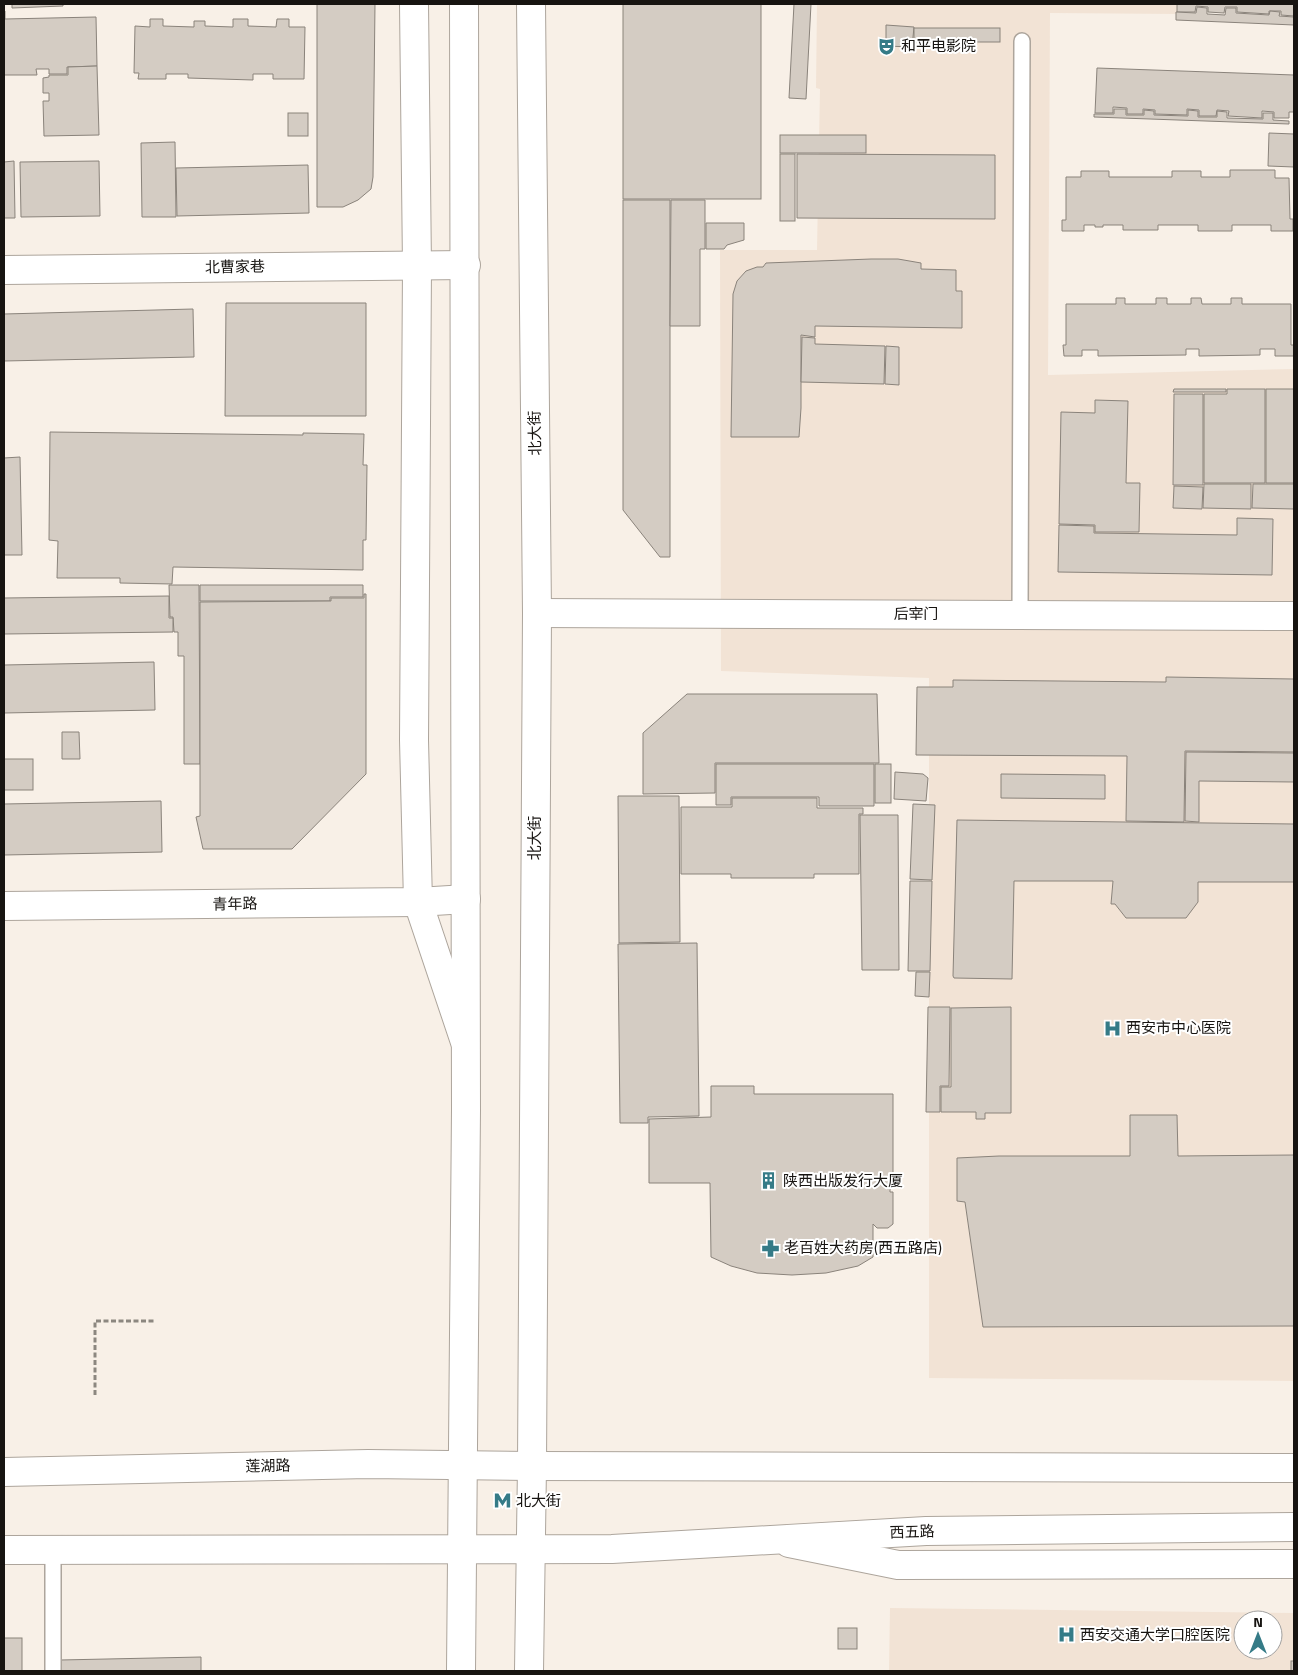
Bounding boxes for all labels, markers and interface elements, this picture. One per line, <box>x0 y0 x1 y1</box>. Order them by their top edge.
place label: 和平电影院 <box>901 34 976 57</box>
theatre icon: 和平电影院 <box>877 36 897 56</box>
street label: 北曹家巷 <box>205 254 265 279</box>
street label: 北大街 <box>523 410 546 456</box>
street label: 后宰门 <box>893 602 939 625</box>
street label: 北大街 <box>523 815 546 861</box>
street label: 青年路 <box>212 892 258 915</box>
place label: 西安市中心医院 <box>1126 1016 1231 1039</box>
hospital icon: 西安市中心医院 <box>1102 1018 1122 1038</box>
place label: 陕西出版发行大厦 <box>783 1169 903 1192</box>
building icon: 陕西出版发行大厦 <box>759 1171 779 1191</box>
place label: 老百姓大药房(西五路店) <box>784 1236 942 1259</box>
pharmacy icon: 老百姓大药房(西五路店) <box>760 1238 780 1258</box>
street label: 莲湖路 <box>245 1454 291 1477</box>
place label: 北大街 <box>516 1489 561 1512</box>
metro station icon: 北大街 <box>492 1491 512 1511</box>
street label: 西五路 <box>889 1519 935 1544</box>
north arrow <box>1233 1610 1283 1660</box>
text: N <box>1253 1611 1263 1632</box>
place label: 西安交通大学口腔医院 <box>1080 1623 1230 1646</box>
hospital icon: 西安交通大学口腔医院 <box>1056 1625 1076 1645</box>

